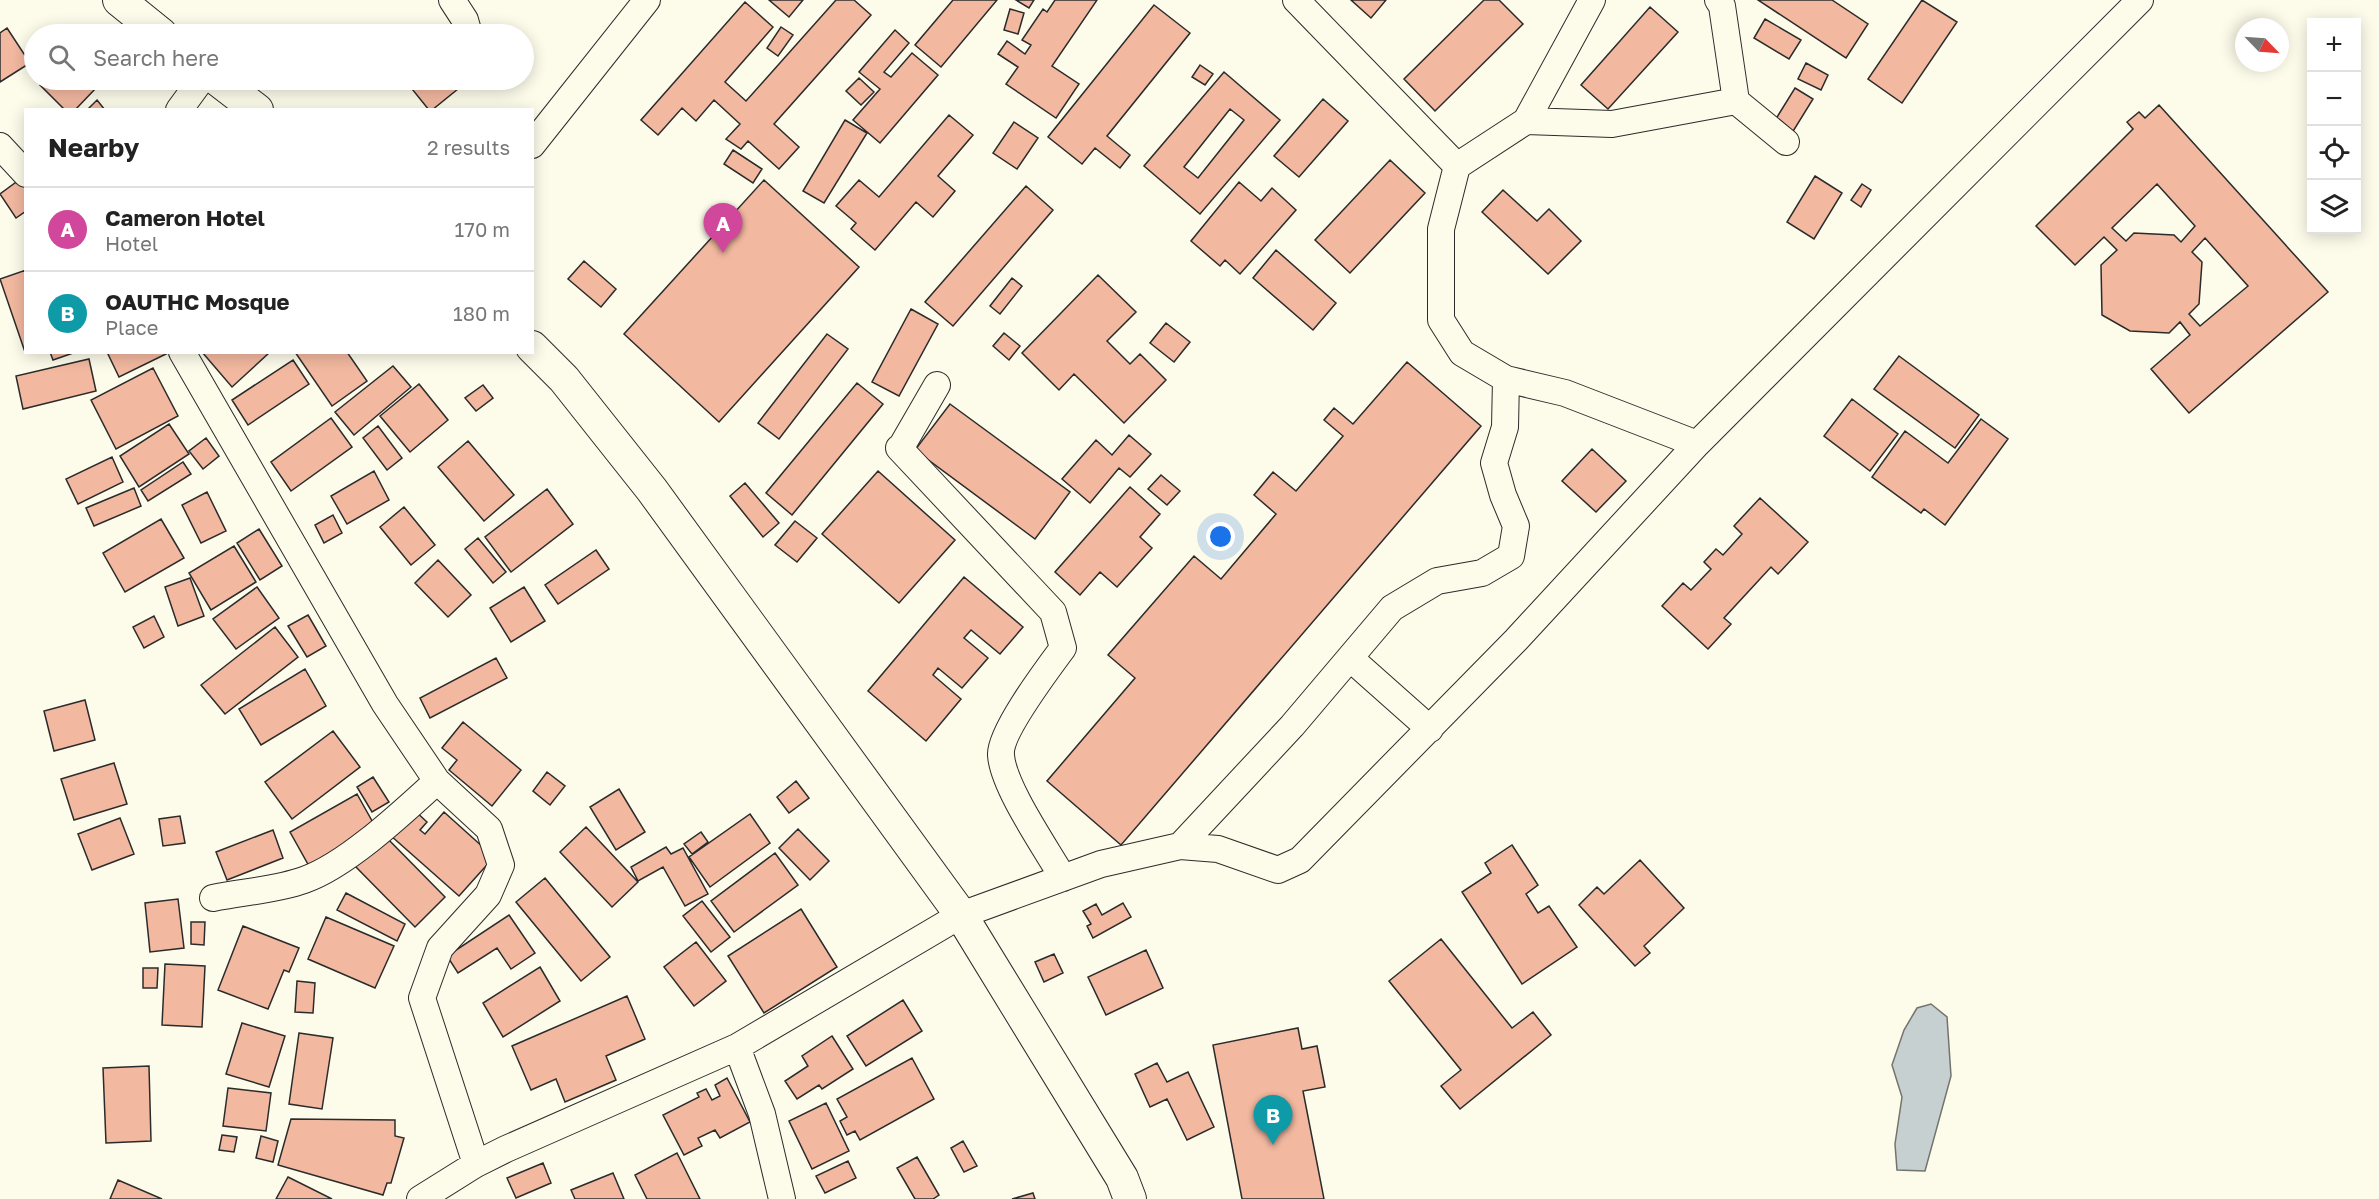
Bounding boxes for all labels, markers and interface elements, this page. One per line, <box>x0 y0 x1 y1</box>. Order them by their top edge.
north arrow <box>2235 18 2289 72</box>
map controls <box>2307 18 2361 234</box>
button: + <box>2307 18 2361 72</box>
search box <box>24 24 534 90</box>
icon: search <box>45 41 78 74</box>
text: Search here <box>93 44 219 71</box>
button: − <box>2307 72 2361 126</box>
button: locate <box>2307 126 2361 180</box>
text: Nearby <box>48 132 139 163</box>
text: 2 results <box>427 135 510 159</box>
button: layers <box>2307 180 2361 234</box>
text: Cameron Hotel <box>105 204 265 231</box>
pin: A <box>704 204 742 253</box>
text: A <box>60 217 75 241</box>
text: 170 m <box>455 217 510 241</box>
text: Hotel <box>105 231 158 255</box>
text: OAUTHC Mosque <box>105 288 289 315</box>
text: B <box>60 301 75 325</box>
text: 180 m <box>453 301 510 325</box>
text: Place <box>105 315 158 339</box>
your location <box>1206 522 1235 551</box>
pin: B <box>1254 1096 1292 1145</box>

